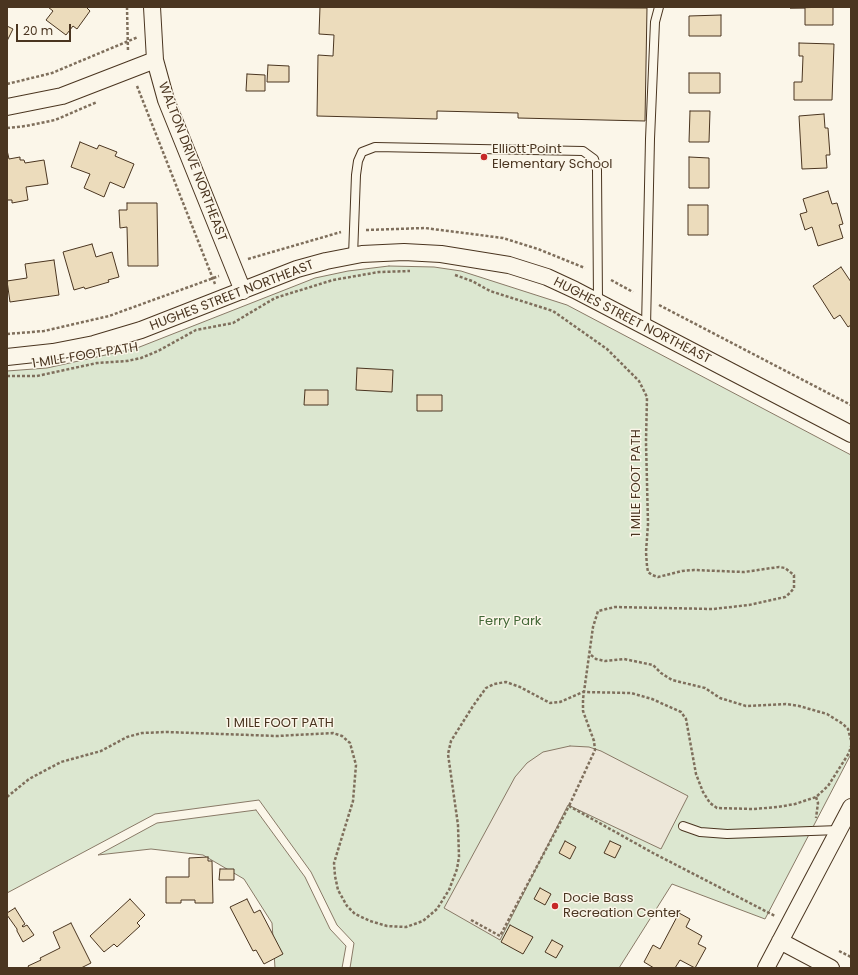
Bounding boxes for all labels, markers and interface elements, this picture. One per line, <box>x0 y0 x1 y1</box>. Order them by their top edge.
scale bar <box>18 16 73 42</box>
text: 20 m <box>23 22 53 39</box>
street label: WALTON DRIVE NORTHEAST <box>154 80 230 244</box>
place label: Elliott Point Elementary School <box>492 142 613 173</box>
marker: Elliott Point Elementary School <box>479 152 489 162</box>
street label: HUGHES STREET NORTHEAST <box>148 257 316 335</box>
street label: HUGHES STREET NORTHEAST <box>551 274 713 368</box>
street label: 1 MILE FOOT PATH <box>31 340 139 372</box>
street label: 1 MILE FOOT PATH <box>629 429 645 537</box>
park label: Ferry Park <box>479 614 541 630</box>
street label: 1 MILE FOOT PATH <box>226 716 334 732</box>
place label: Docie Bass Recreation Center <box>563 891 681 922</box>
marker: Docie Bass Recreation Center <box>550 901 560 911</box>

